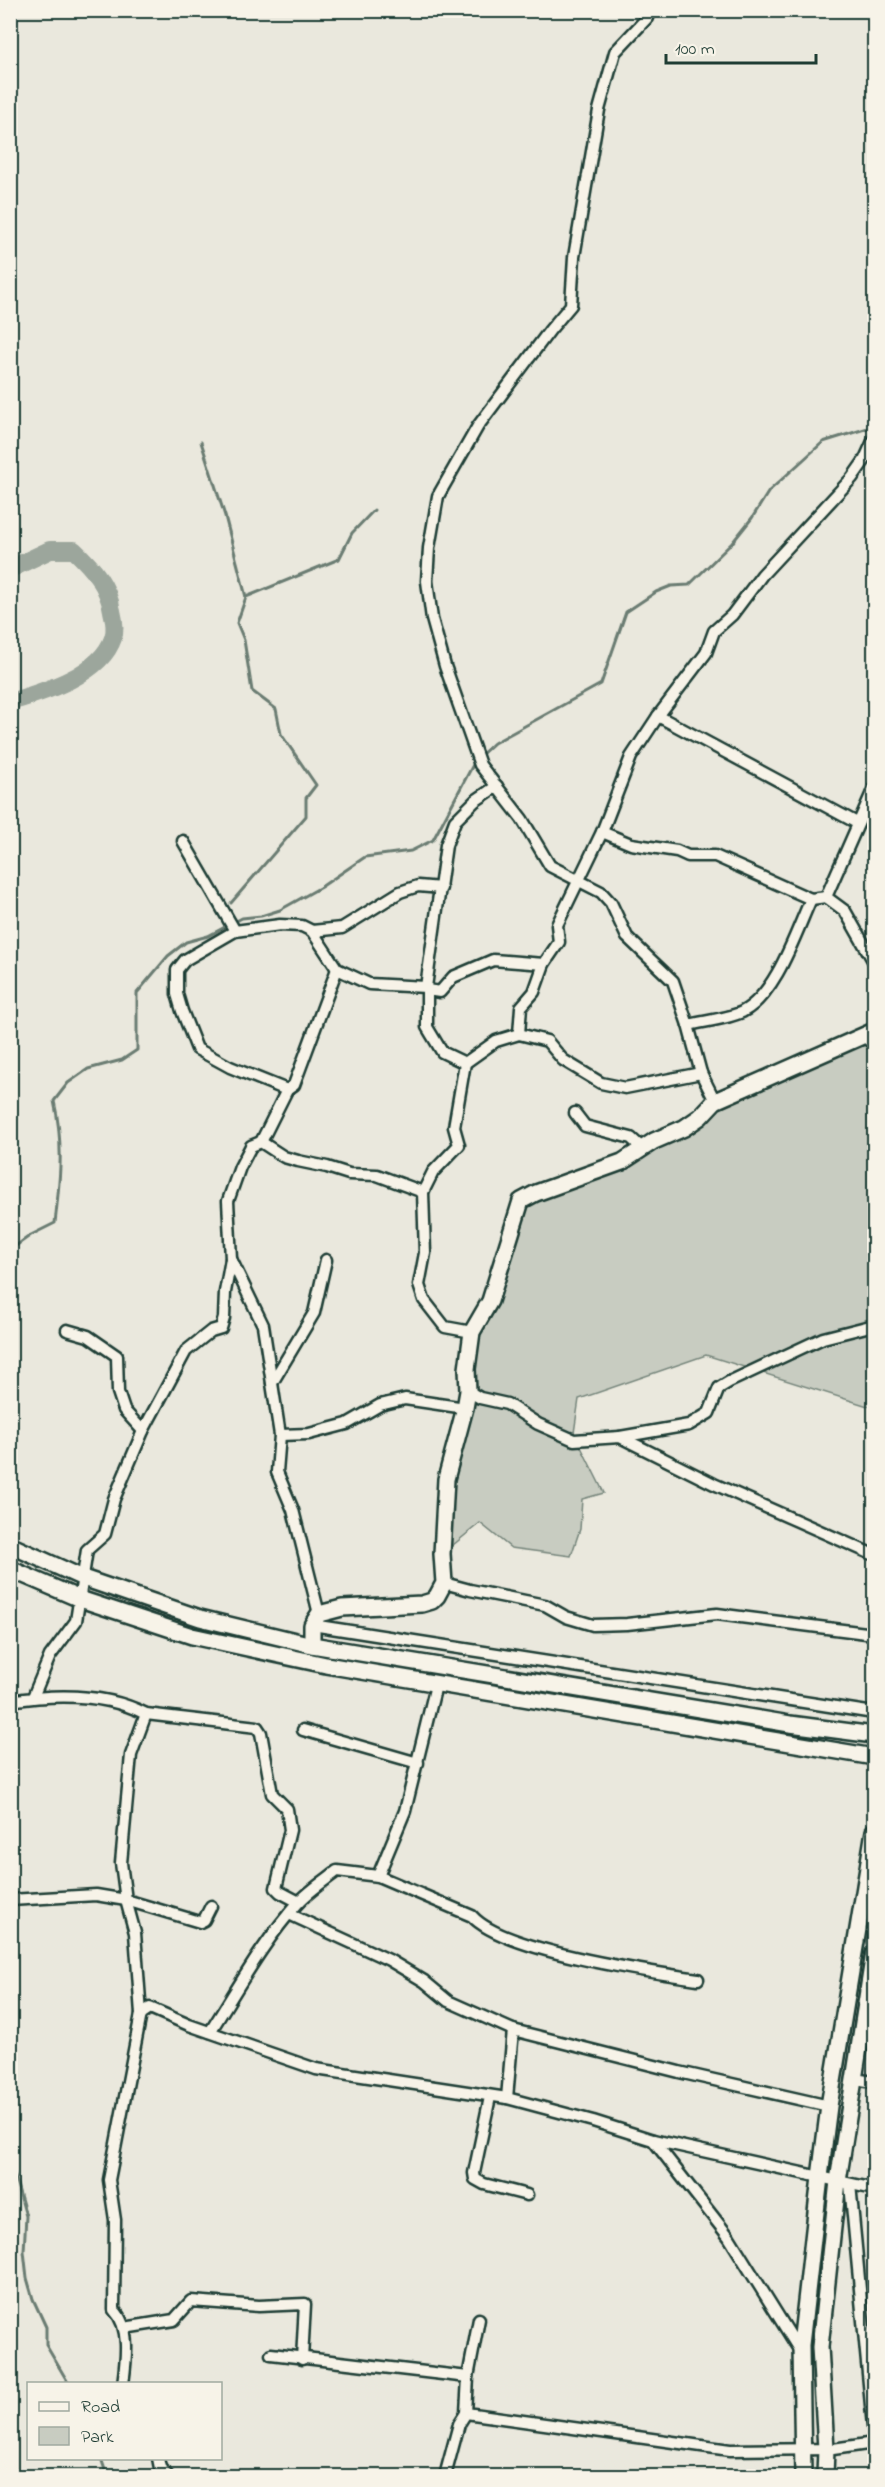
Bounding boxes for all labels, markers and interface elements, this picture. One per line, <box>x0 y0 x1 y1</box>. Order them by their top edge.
scale bar <box>666 27 816 65</box>
text: 100 m <box>675 37 715 63</box>
legend <box>27 2382 222 2460</box>
text: Road <box>81 2395 120 2421</box>
text: Park <box>81 2425 114 2451</box>

